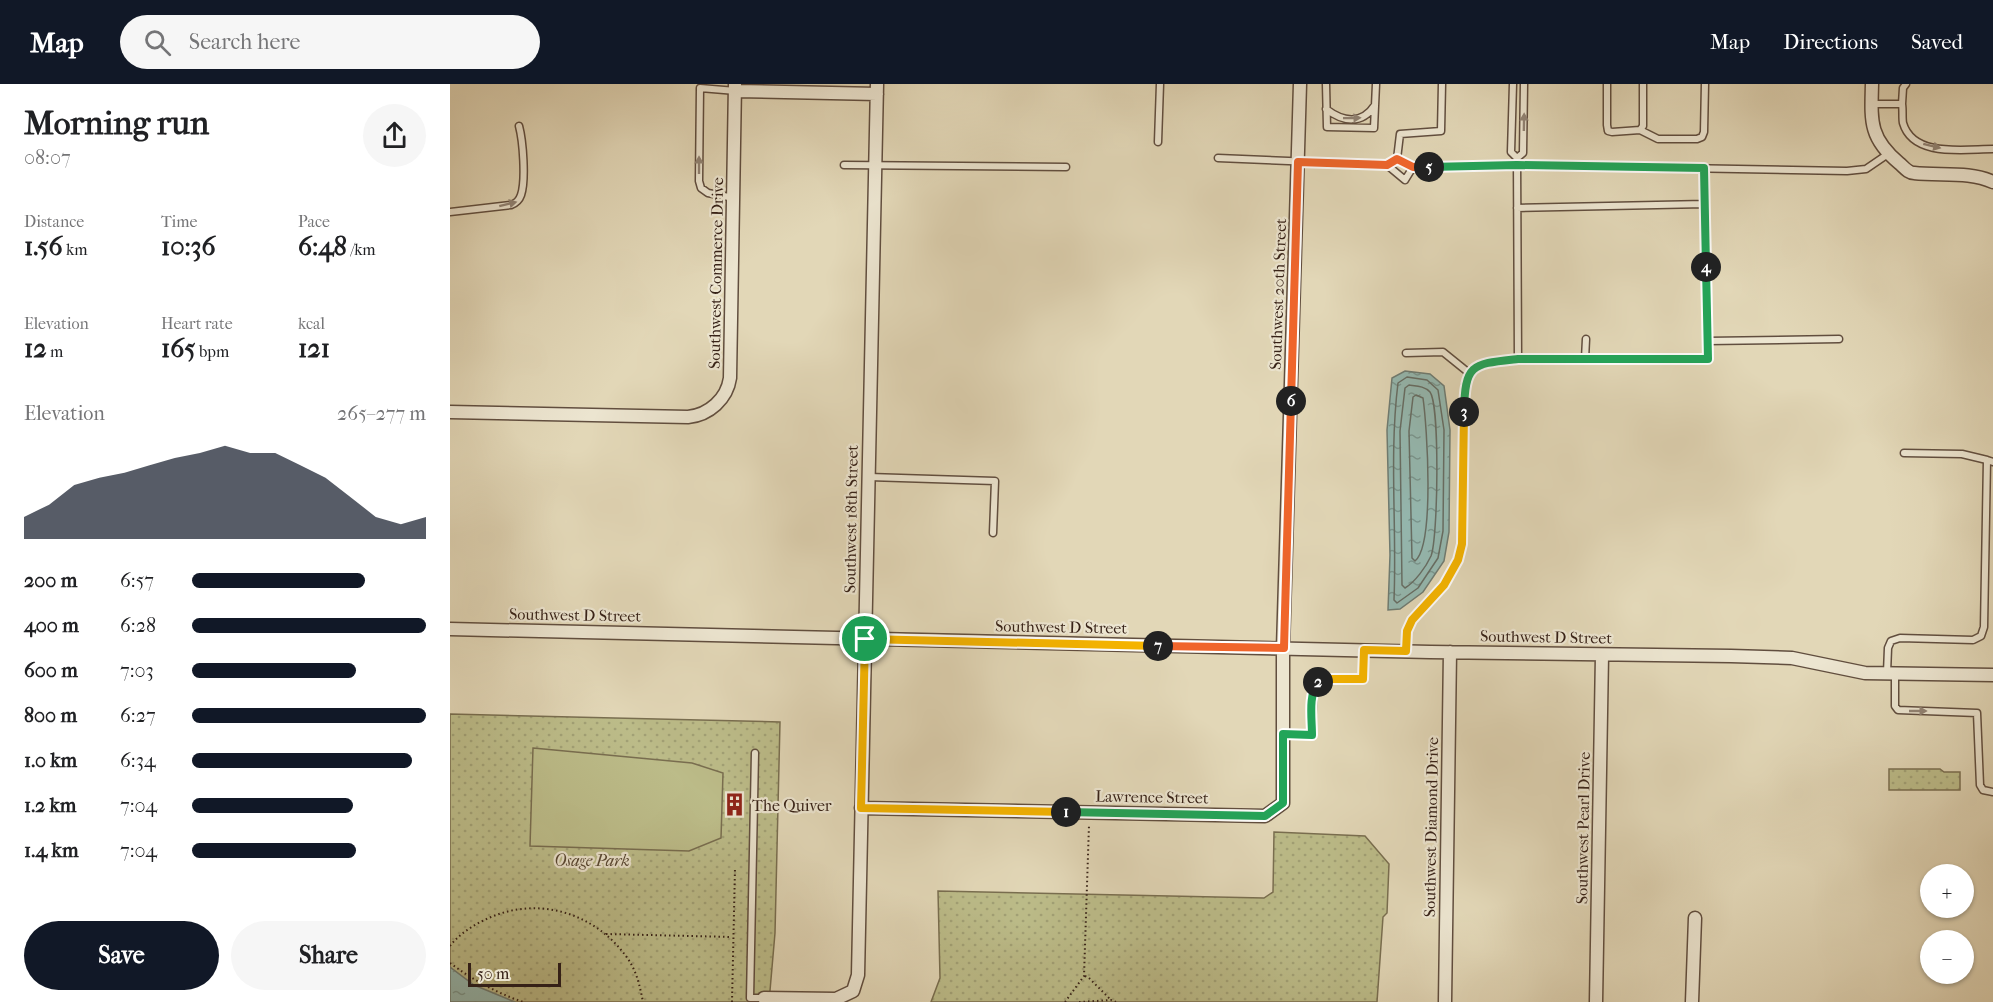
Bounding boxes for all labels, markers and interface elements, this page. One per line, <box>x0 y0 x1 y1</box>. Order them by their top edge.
search box <box>120 15 540 69</box>
text: Map <box>30 26 84 59</box>
icon: search <box>141 26 174 59</box>
text: Search here <box>189 29 300 55</box>
text: Map <box>1710 30 1750 54</box>
text: Directions <box>1783 30 1878 54</box>
text: Saved <box>1911 30 1963 54</box>
text: Morning run <box>24 104 209 143</box>
button: share <box>363 104 426 167</box>
one-way arrow <box>1343 113 1362 123</box>
one-way arrow <box>1519 113 1529 132</box>
one-way arrow <box>1923 142 1941 152</box>
text: 08:07 <box>24 146 71 169</box>
pin: 5 <box>1414 152 1444 182</box>
one-way arrow <box>694 156 704 175</box>
text: 5 <box>1426 157 1432 176</box>
street label: Southwest Commerce Drive <box>705 177 727 369</box>
one-way arrow <box>499 199 517 209</box>
text: Distance <box>24 212 84 231</box>
text: Time <box>161 212 197 231</box>
text: Pace <box>298 212 330 231</box>
street label: Southwest 20th Street <box>1266 218 1290 370</box>
text: 1.56 <box>24 231 63 262</box>
text: 10:36 <box>161 231 216 262</box>
text: 6:48 <box>298 231 347 262</box>
text: km <box>63 240 88 259</box>
text: /km <box>347 240 376 259</box>
pin: 4 <box>1691 252 1721 282</box>
text: 4 <box>1701 257 1711 276</box>
text: Elevation <box>24 314 89 333</box>
text: Heart rate <box>161 314 233 333</box>
text: kcal <box>298 314 325 333</box>
text: 12 <box>24 333 47 364</box>
text: 165 <box>161 333 195 364</box>
text: 121 <box>298 333 330 364</box>
text: m <box>47 342 63 361</box>
text: bpm <box>195 342 229 361</box>
pin: 6 <box>1276 386 1306 416</box>
text: 6 <box>1287 391 1295 410</box>
pin: 3 <box>1449 397 1479 427</box>
text: Elevation <box>24 402 105 425</box>
text: 265–277 m <box>337 402 426 425</box>
text: 3 <box>1461 402 1467 421</box>
street label: Southwest 18th Street <box>840 444 862 593</box>
text: 200 m <box>24 569 77 592</box>
text: 6:57 <box>120 569 154 592</box>
street label: Southwest D Street <box>509 604 641 626</box>
pin <box>839 613 890 664</box>
text: 400 m <box>24 614 79 637</box>
text: 6:28 <box>120 614 156 637</box>
street label: Southwest D Street <box>995 616 1127 638</box>
icon: arrive <box>848 622 881 655</box>
street label: Southwest D Street <box>1480 626 1612 648</box>
pin: 7 <box>1143 631 1173 661</box>
text: 7 <box>1154 636 1162 655</box>
text: 600 m <box>24 659 78 682</box>
text: 7:03 <box>120 659 154 682</box>
pin: 2 <box>1303 667 1333 697</box>
text: 2 <box>1314 672 1322 691</box>
text: 800 m <box>24 704 77 727</box>
text: 6:27 <box>120 704 156 727</box>
one-way arrow <box>1909 706 1928 716</box>
street label: Southwest Diamond Drive <box>1420 737 1442 917</box>
text: 1.0 km <box>24 749 77 772</box>
text: 6:34 <box>120 749 156 772</box>
street label: Southwest Pearl Drive <box>1572 752 1594 904</box>
street label: Lawrence Street <box>1095 787 1209 807</box>
building icon: The Quiver <box>721 792 747 818</box>
text: 1.2 km <box>24 794 77 817</box>
text: 7:04 <box>120 794 157 817</box>
place label: The Quiver <box>752 796 832 815</box>
pin: 1 <box>1051 797 1081 827</box>
text: 1 <box>1063 802 1069 821</box>
text: 1.4 km <box>24 839 79 862</box>
text: 7:04 <box>120 839 157 862</box>
park label: Osage Park <box>554 851 630 870</box>
map controls <box>1920 864 1974 984</box>
button: + <box>1920 864 1974 918</box>
button: Save <box>24 921 219 990</box>
button: Share <box>231 921 426 990</box>
button: − <box>1920 930 1974 984</box>
scale bar <box>468 960 561 988</box>
text: 50 m <box>477 964 509 983</box>

